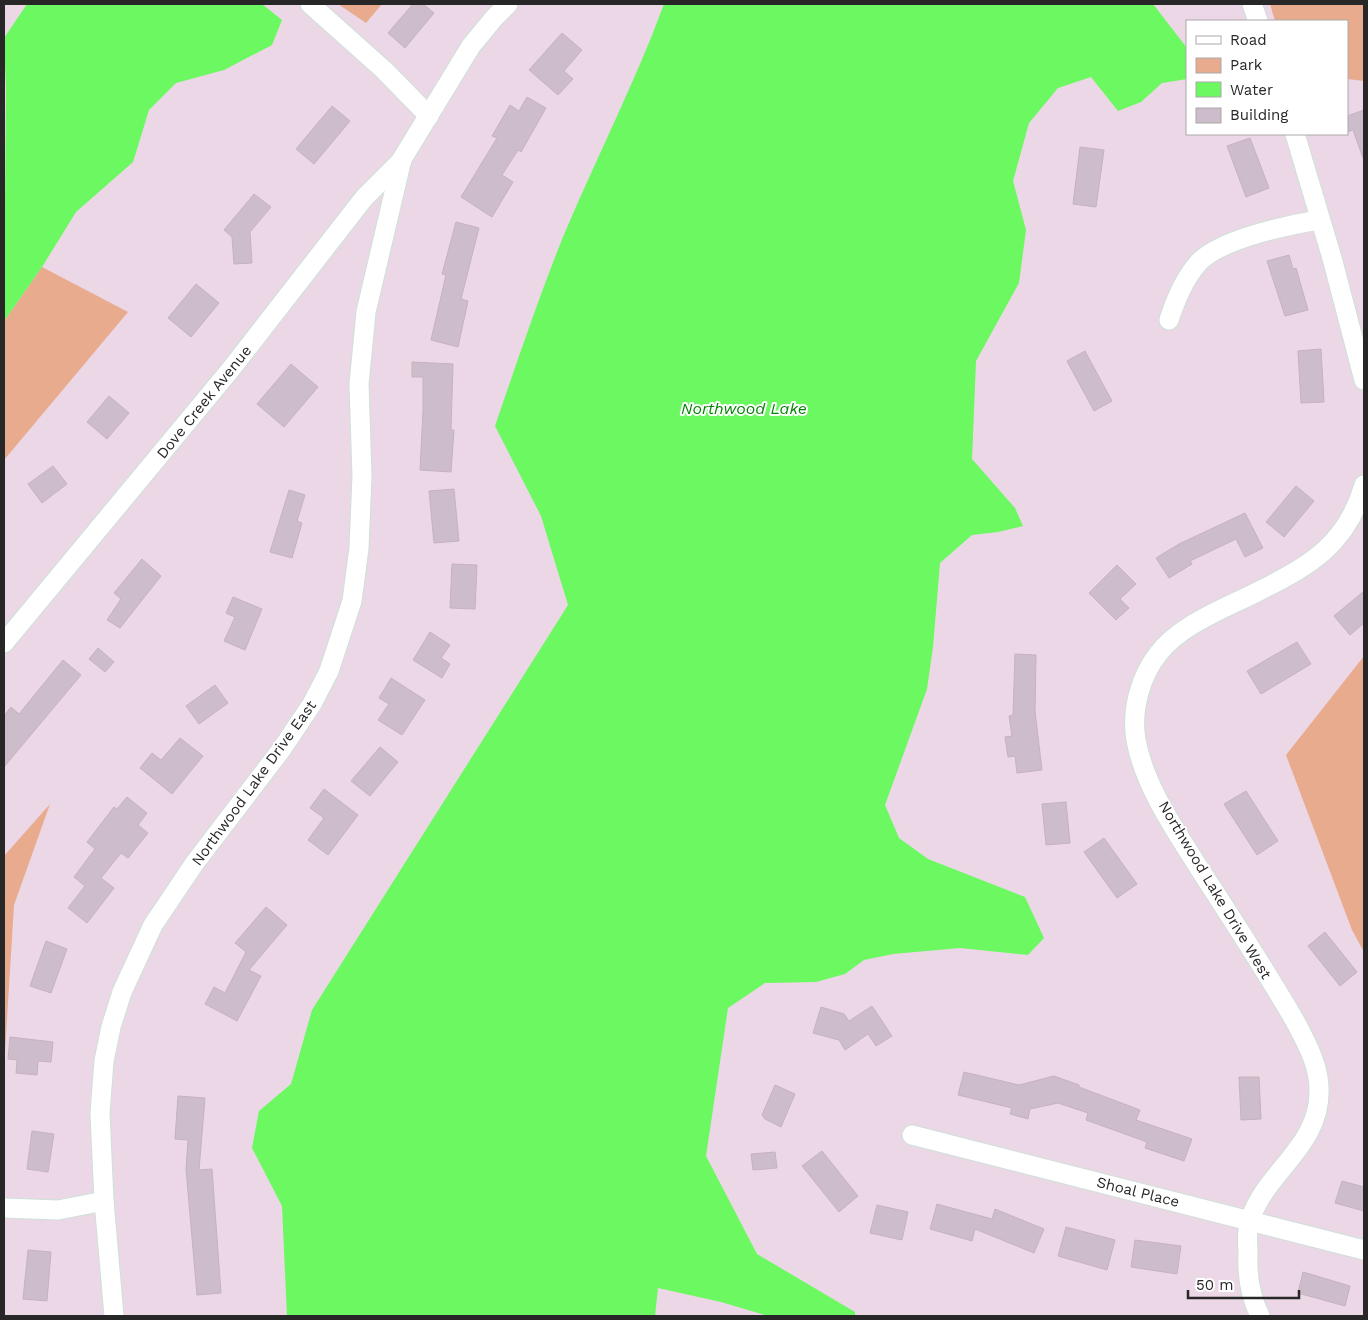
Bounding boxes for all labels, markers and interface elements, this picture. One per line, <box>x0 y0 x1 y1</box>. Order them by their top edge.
legend <box>1186 20 1348 135</box>
text: Road <box>1230 31 1267 49</box>
text: Park <box>1230 56 1263 74</box>
text: Water <box>1230 81 1273 99</box>
text: Building <box>1230 106 1288 124</box>
street label: Dove Creek Avenue <box>153 342 255 462</box>
water label: Northwood Lake <box>681 399 807 418</box>
street label: Northwood Lake Drive East <box>188 696 320 869</box>
street label: Northwood Lake Drive West <box>1155 798 1276 983</box>
street label: Shoal Place <box>1095 1173 1181 1211</box>
scale bar <box>1188 1268 1299 1300</box>
text: 50 m <box>1196 1276 1233 1294</box>

